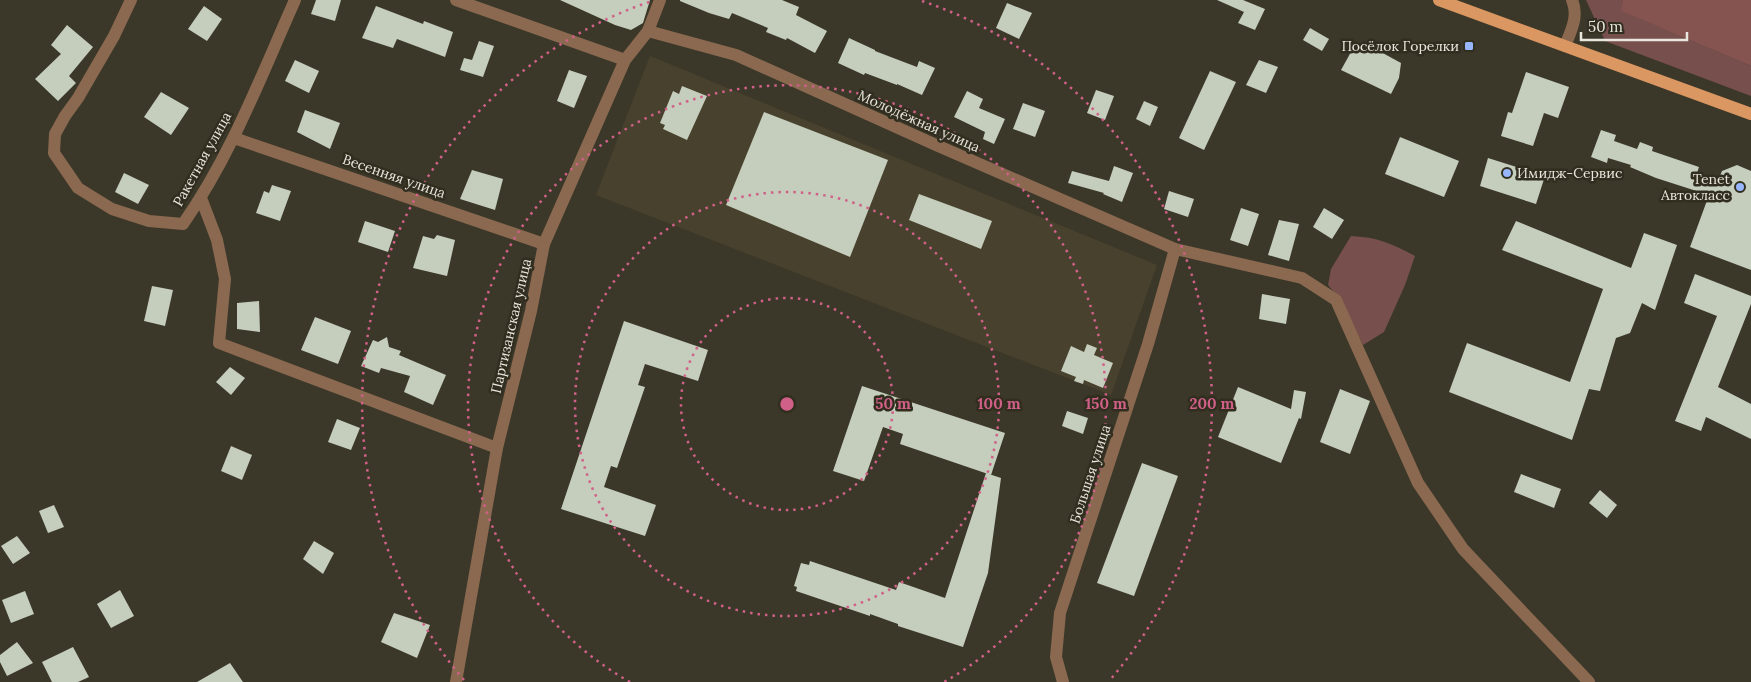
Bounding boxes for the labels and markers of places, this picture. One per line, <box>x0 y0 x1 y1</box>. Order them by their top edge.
place label: Посёлок Горелки <box>1341 37 1459 55</box>
marker: Посёлок Горелки <box>1463 40 1475 52</box>
place label: Имидж-Сервис <box>1517 164 1622 182</box>
marker: Имидж-Сервис <box>1501 167 1513 179</box>
place label: Tenet Автокласс <box>1660 170 1731 204</box>
marker: Tenet Автокласс <box>1734 181 1746 193</box>
centre of rings <box>778 395 796 413</box>

